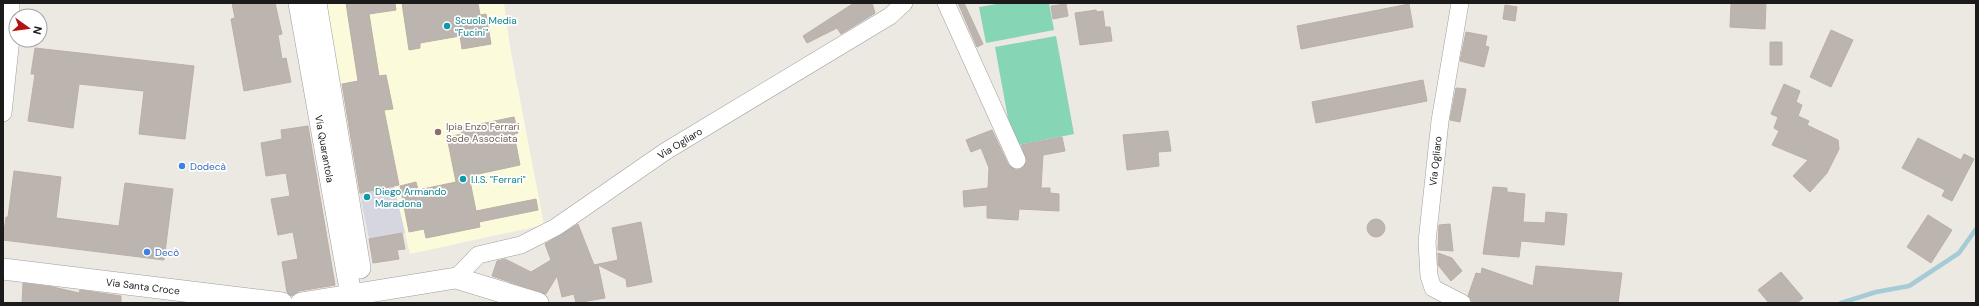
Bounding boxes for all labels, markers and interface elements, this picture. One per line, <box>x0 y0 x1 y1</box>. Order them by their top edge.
north arrow <box>8 8 48 48</box>
place label: Scuola Media "Fucini" <box>455 14 517 39</box>
marker: Scuola Media "Fucini" <box>442 21 452 31</box>
text: N <box>30 25 45 36</box>
street label: Via Quarantola <box>312 114 337 184</box>
place label: Ipia Enzo Ferrari Sede Associata <box>446 120 519 145</box>
street label: Via Ogliaro <box>655 125 705 162</box>
marker: Ipia Enzo Ferrari Sede Associata <box>433 127 443 137</box>
street label: Via Ogliaro <box>1426 135 1445 187</box>
place label: Dodecà <box>190 160 226 173</box>
marker: Dodecà <box>177 161 187 171</box>
place label: I.I.S. "Ferrari" <box>471 173 526 186</box>
marker: I.I.S. "Ferrari" <box>458 174 468 184</box>
place label: Diego Armando Maradona <box>375 185 447 210</box>
marker: Diego Armando Maradona <box>362 192 372 202</box>
place label: Decò <box>155 246 179 259</box>
marker: Decò <box>142 247 152 257</box>
street label: Via Santa Croce <box>105 276 181 298</box>

